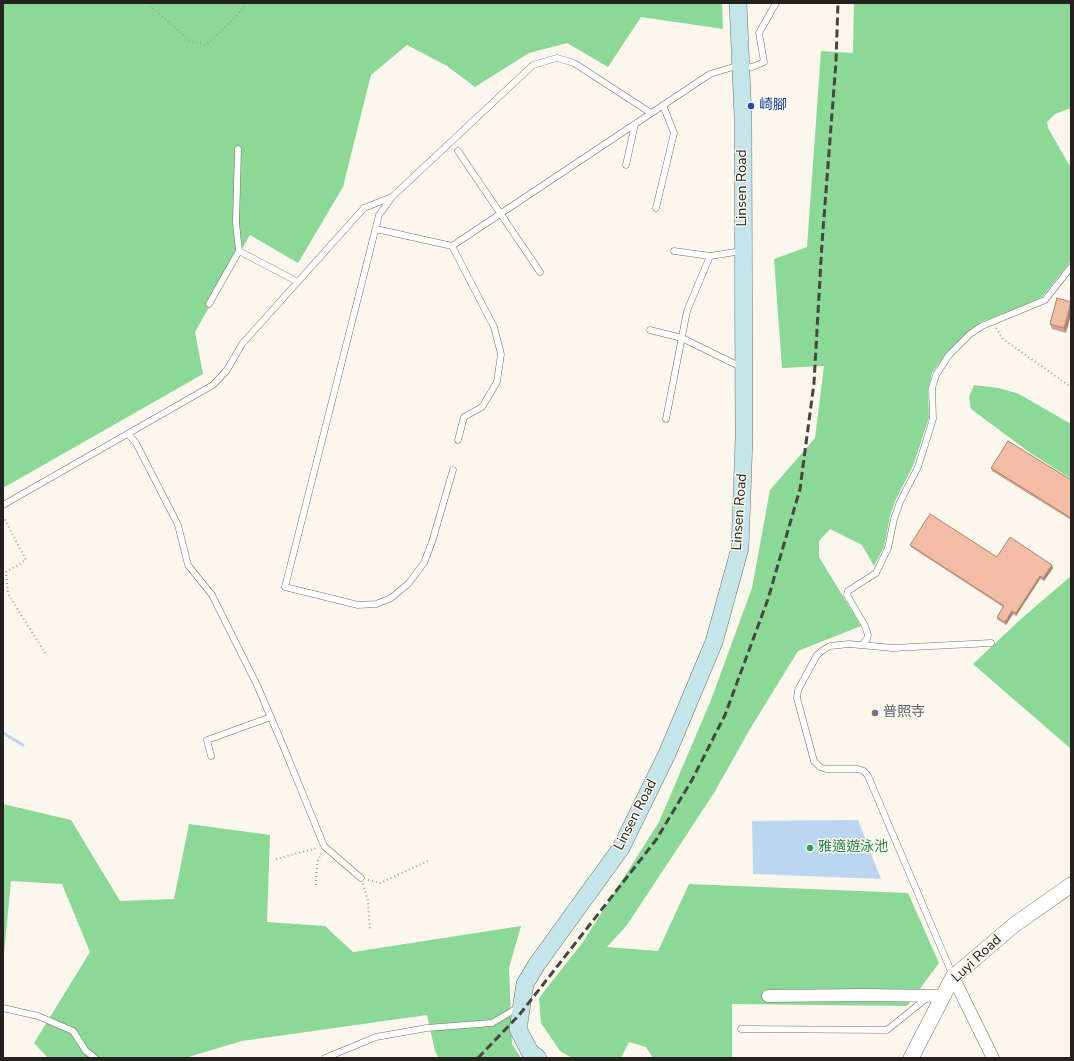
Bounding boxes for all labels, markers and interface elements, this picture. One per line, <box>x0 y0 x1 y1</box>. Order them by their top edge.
place label: 崎腳 <box>759 98 787 114</box>
marker: 崎腳 <box>746 101 756 111</box>
street label: Linsen Road <box>735 149 751 227</box>
street label: Linsen Road <box>729 473 751 551</box>
place label: 普照寺 <box>883 705 925 721</box>
marker: 普照寺 <box>870 708 880 718</box>
street label: Linsen Road <box>611 777 661 853</box>
place label: 雅適遊泳池 <box>818 840 888 856</box>
marker: 雅適遊泳池 <box>805 843 815 853</box>
street label: Luyi Road <box>949 932 1005 986</box>

